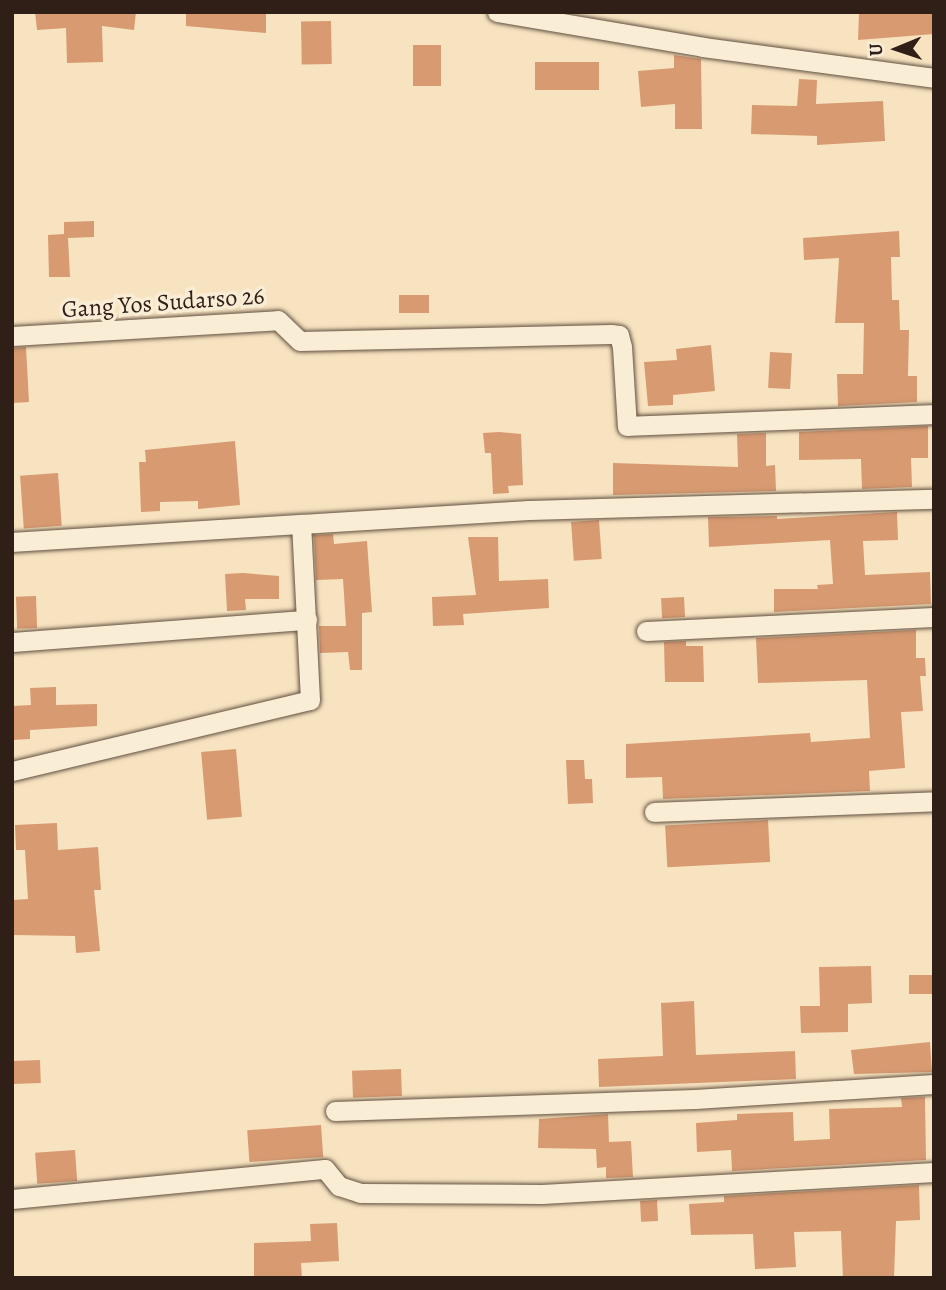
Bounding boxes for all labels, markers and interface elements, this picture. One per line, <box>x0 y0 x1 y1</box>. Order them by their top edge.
north arrow <box>862 14 932 84</box>
text: U <box>863 43 889 56</box>
street label: Gang Yos Sudarso 26 <box>61 282 265 324</box>

